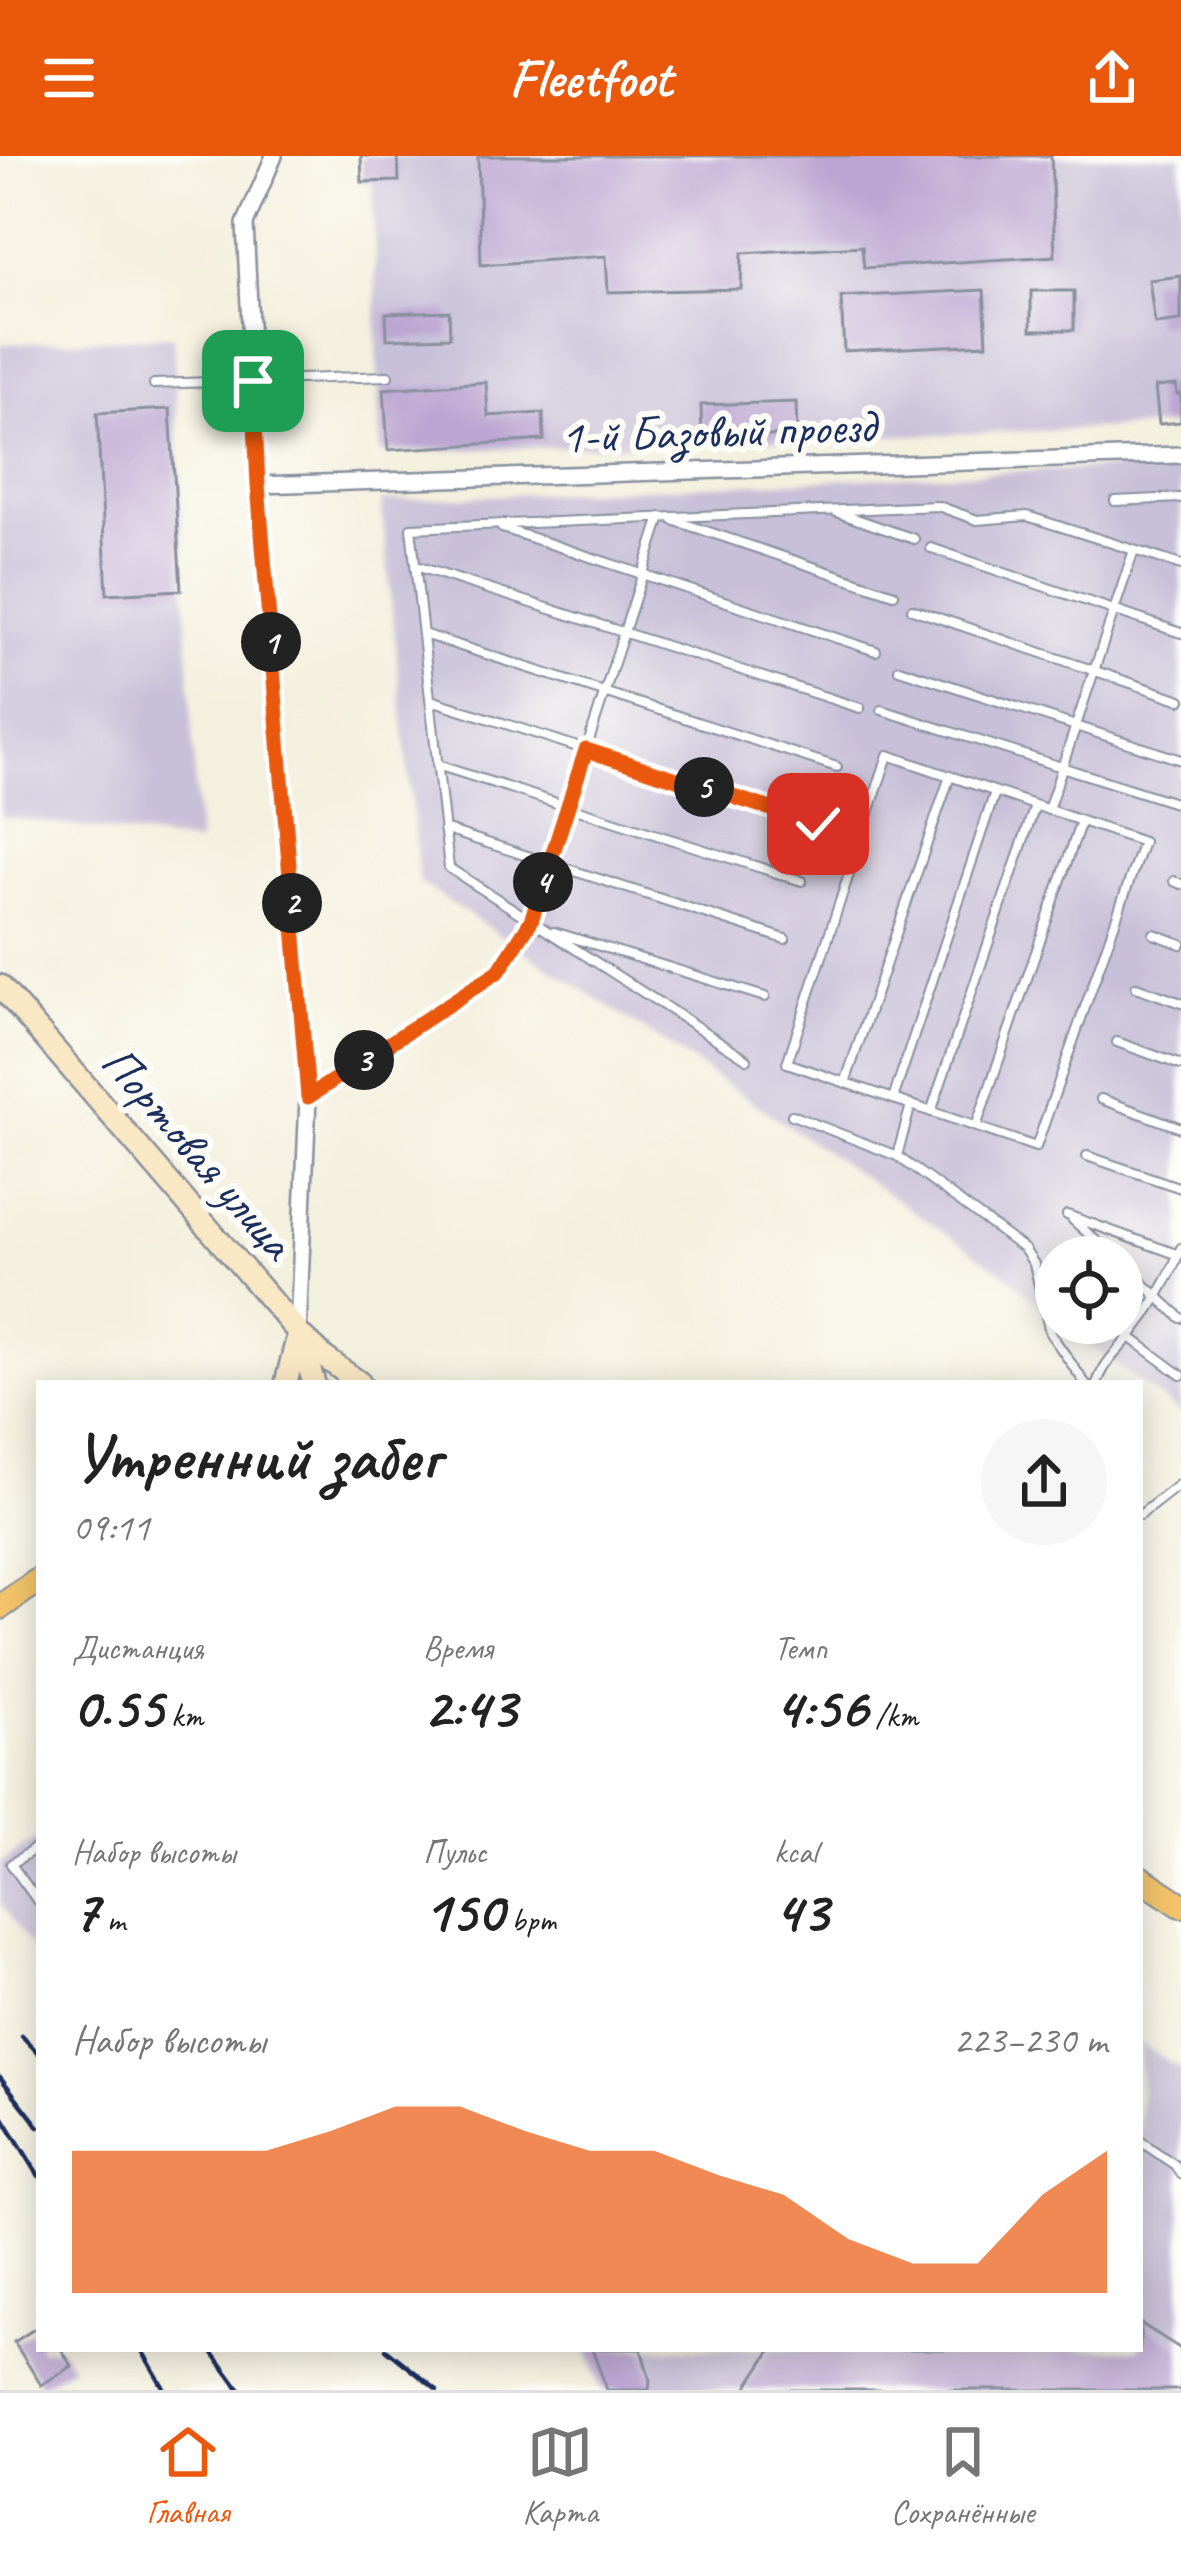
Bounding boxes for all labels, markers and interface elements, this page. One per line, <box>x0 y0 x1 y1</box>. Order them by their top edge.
text: Fleetfoot <box>509 44 672 112</box>
icon: menu <box>36 45 102 111</box>
icon: share <box>1079 45 1145 111</box>
pin <box>202 330 304 432</box>
icon: arrive <box>220 348 286 414</box>
street label: 1-й Базовый проезд <box>560 395 880 466</box>
pin: 1 <box>241 612 301 672</box>
text: 1 <box>264 621 278 663</box>
pin: 5 <box>674 757 734 817</box>
text: 5 <box>697 766 711 808</box>
pin <box>767 773 869 875</box>
icon: check <box>785 791 851 857</box>
pin: 4 <box>513 852 573 912</box>
text: 4 <box>536 861 550 903</box>
pin: 2 <box>262 873 322 933</box>
text: 2 <box>285 882 299 924</box>
pin: 3 <box>334 1030 394 1090</box>
street label: Портовая улица <box>89 1033 309 1273</box>
text: 3 <box>357 1039 371 1081</box>
map controls <box>1035 1236 1143 1344</box>
button: locate <box>1035 1236 1143 1344</box>
text: Утренний забег <box>72 1416 440 1499</box>
button: share <box>981 1419 1107 1545</box>
text: 09:11 <box>72 1503 150 1552</box>
text: Дистанция <box>72 1627 204 1669</box>
text: Время <box>423 1627 493 1669</box>
text: Темп <box>774 1627 827 1669</box>
text: 0.55 <box>72 1669 163 1745</box>
text: 2:43 <box>423 1669 516 1745</box>
text: 4:56 <box>774 1669 867 1745</box>
text: km <box>163 1695 203 1737</box>
text: /km <box>867 1695 918 1737</box>
text: Набор высоты <box>72 1831 236 1873</box>
text: Пульс <box>423 1831 487 1873</box>
text: kcal <box>774 1831 818 1873</box>
text: 7 <box>72 1873 99 1949</box>
text: 150 <box>423 1873 503 1949</box>
text: 43 <box>774 1873 828 1949</box>
text: m <box>99 1899 125 1941</box>
text: bpm <box>503 1899 556 1941</box>
text: Набор высоты <box>72 2016 266 2065</box>
text: 223–230 m <box>953 2016 1107 2065</box>
tab: Главная <box>147 2419 229 2533</box>
tab: Карта <box>522 2419 598 2533</box>
tab: Сохранённые <box>891 2419 1034 2533</box>

